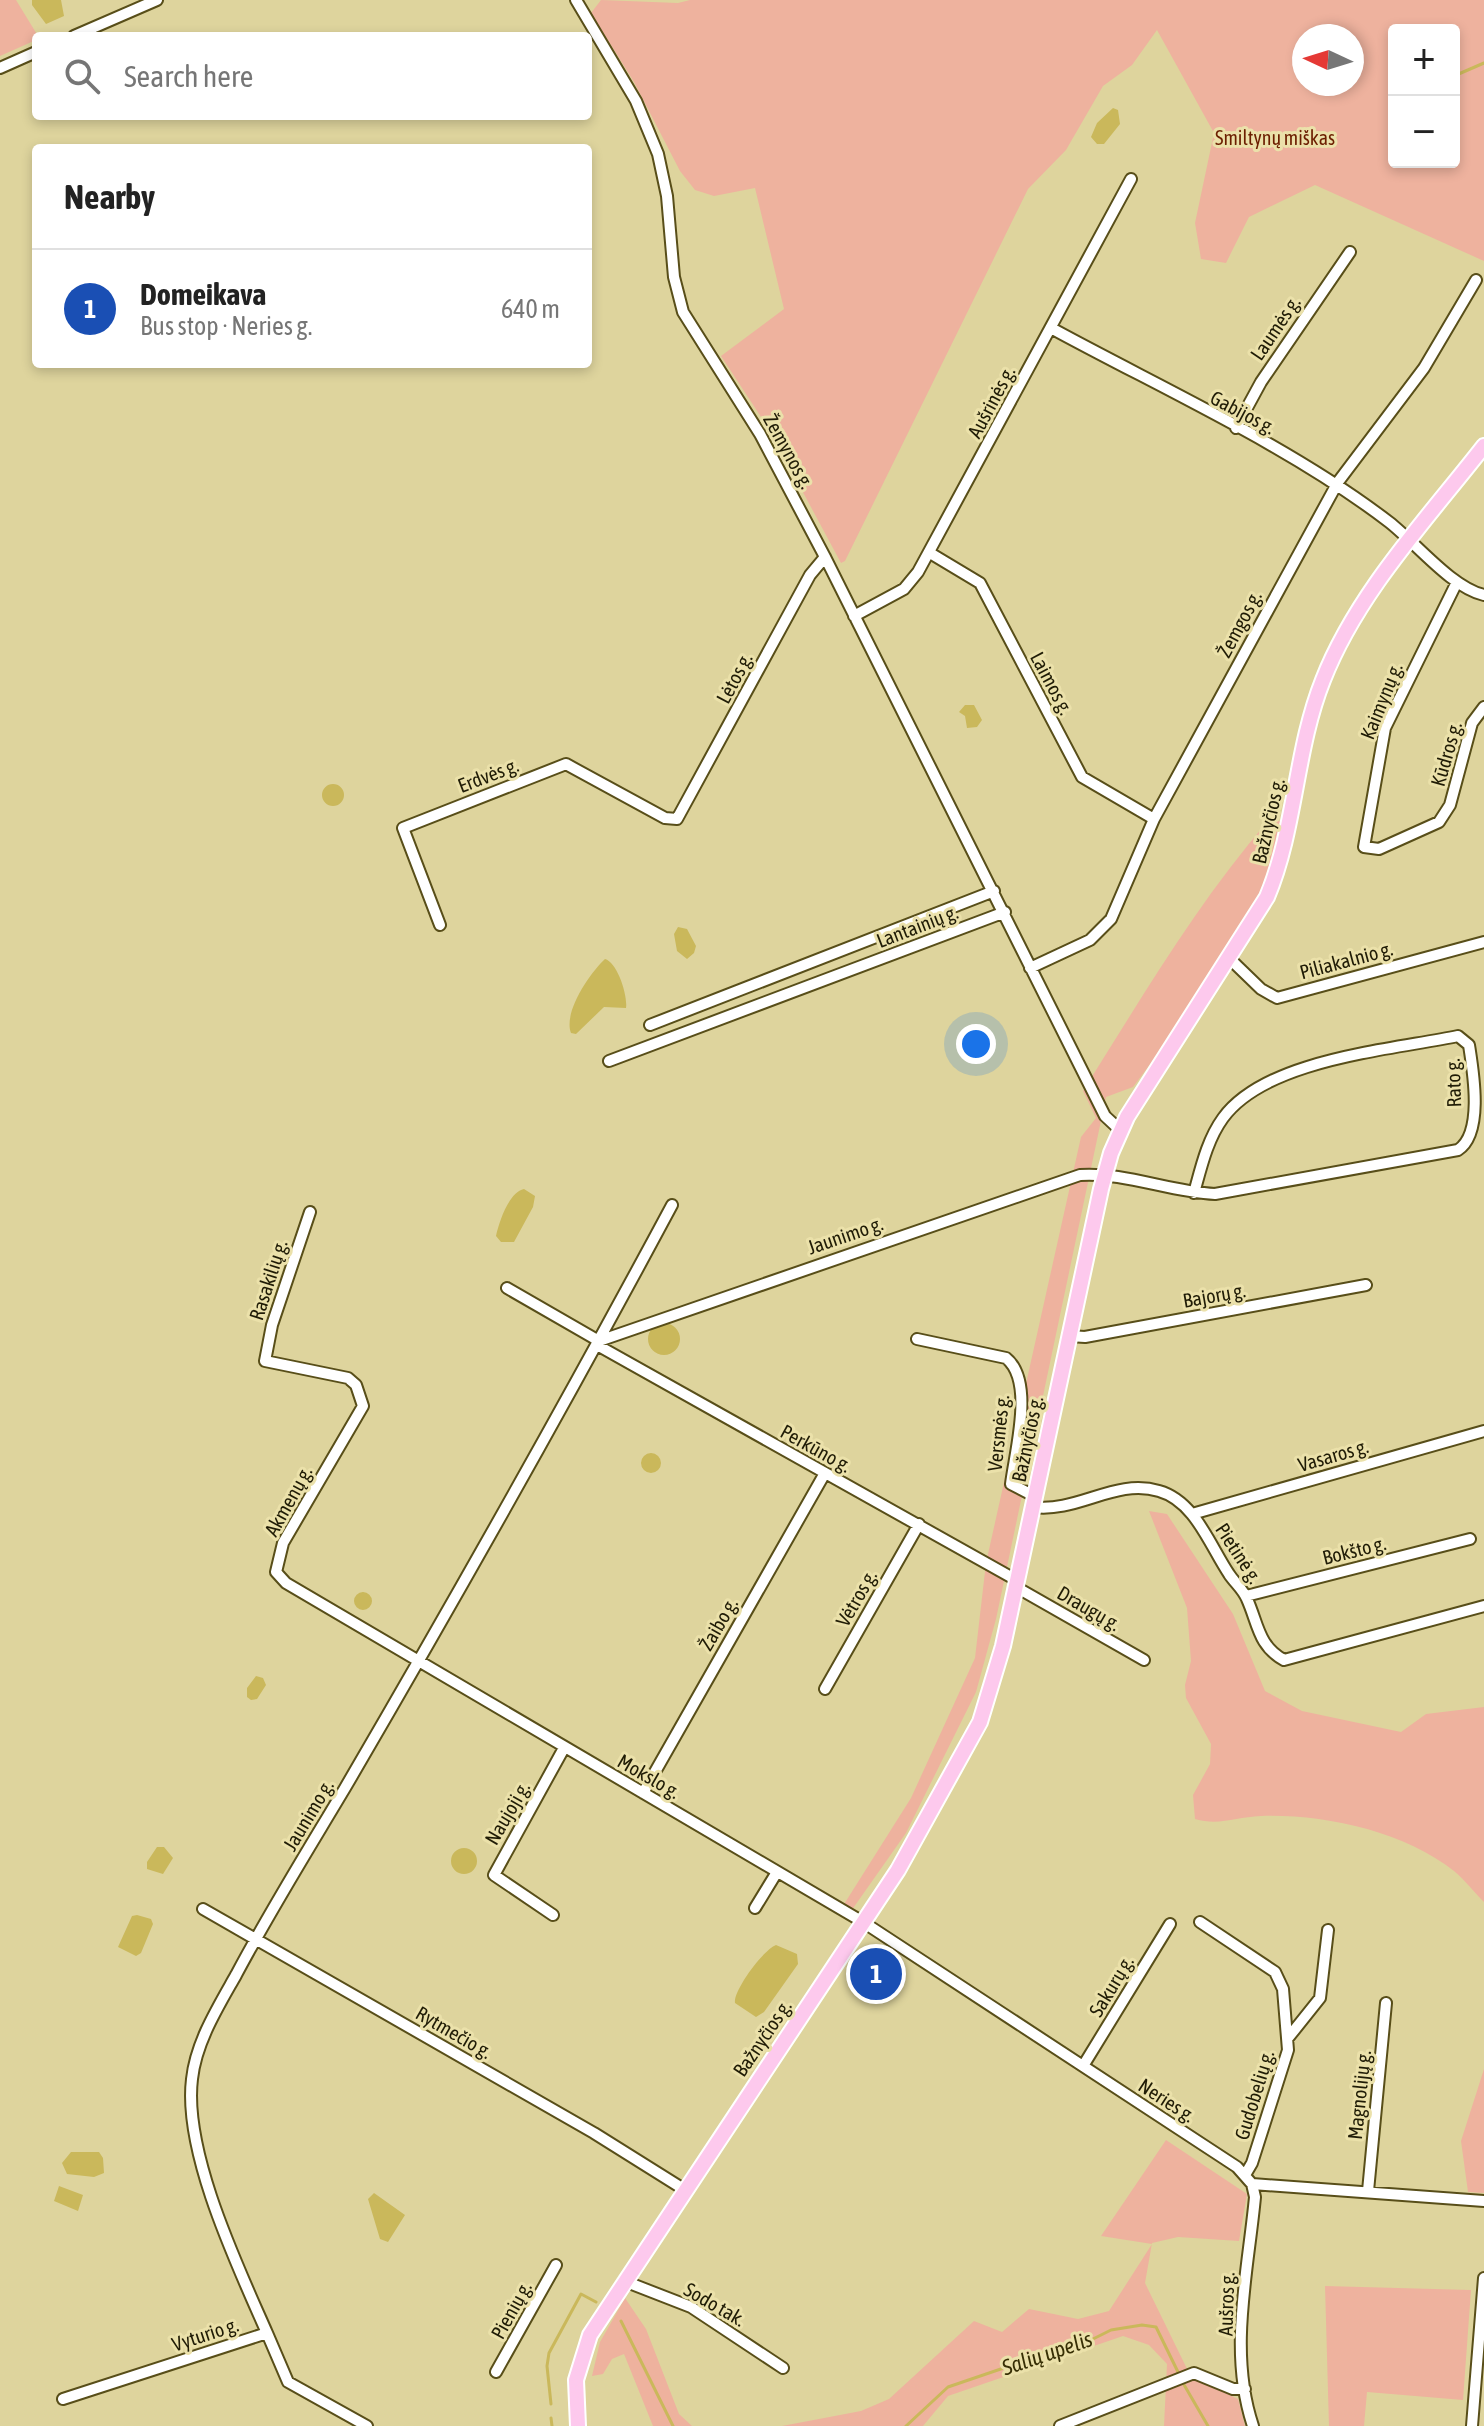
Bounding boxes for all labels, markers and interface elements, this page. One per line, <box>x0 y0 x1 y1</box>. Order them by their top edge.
north arrow <box>1292 24 1364 96</box>
map controls <box>1388 24 1460 168</box>
button: + <box>1388 24 1460 96</box>
search box <box>32 32 592 120</box>
icon: search <box>60 54 104 98</box>
text: Search here <box>124 59 253 93</box>
button: − <box>1388 96 1460 168</box>
park label: Smiltynų miškas <box>1215 126 1335 149</box>
text: Nearby <box>64 177 155 216</box>
text: Domeikava <box>140 277 266 311</box>
street label: Laumės g. <box>1245 292 1305 364</box>
text: 1 <box>84 294 96 324</box>
text: 640 m <box>501 294 560 324</box>
text: Bus stop · Neries g. <box>140 311 312 341</box>
street label: Aušrinės g. <box>963 362 1019 442</box>
street label: Gabijos g. <box>1207 385 1279 439</box>
street label: Žemynos g. <box>759 410 819 492</box>
street label: Žemgos g. <box>1212 587 1266 661</box>
street label: Laimos g. <box>1026 648 1078 718</box>
street label: Lėtos g. <box>711 649 757 707</box>
street label: Kaimynų g. <box>1355 660 1407 742</box>
street label: Kūdros g. <box>1426 719 1466 789</box>
street label: Erdvės g. <box>454 753 522 797</box>
street label: Bažnyčios g. <box>1247 776 1289 866</box>
street label: Lantainių g. <box>873 900 961 952</box>
street label: Piliakalnio g. <box>1297 937 1395 983</box>
your location <box>956 1024 996 1064</box>
street label: Rato g. <box>1441 1058 1465 1108</box>
street label: Jaunimo g. <box>804 1211 886 1259</box>
street label: Rasakilių g. <box>244 1237 292 1323</box>
street label: Bajorų g. <box>1181 1278 1247 1312</box>
street label: Versmės g. <box>983 1394 1013 1472</box>
street label: Bažnyčios g. <box>1007 1394 1047 1484</box>
street label: Perkūno g. <box>777 1419 855 1477</box>
street label: Vasaros g. <box>1295 1434 1371 1476</box>
street label: Akmenų g. <box>259 1462 317 1540</box>
street label: Pietinė g. <box>1211 1519 1267 1587</box>
street label: Bokšto g. <box>1320 1531 1388 1569</box>
street label: Vėtros g. <box>831 1566 881 1630</box>
street label: Draugų g. <box>1053 1581 1125 1635</box>
street label: Žaibo g. <box>694 1594 742 1654</box>
street label: Mokslo g. <box>614 1749 684 1803</box>
street label: Jaunimo g. <box>278 1775 338 1855</box>
street label: Naujoji g. <box>480 1777 534 1849</box>
pin: 1 <box>850 1944 902 2004</box>
street label: Sakurų g. <box>1084 1952 1138 2020</box>
street label: Bažnyčios g. <box>728 1995 796 2081</box>
street label: Rytmečio g. <box>412 2001 496 2063</box>
street label: Gudobelių g. <box>1230 2048 1278 2142</box>
street label: Magnolijų g. <box>1343 2049 1375 2141</box>
street label: Neries g. <box>1135 2073 1199 2127</box>
street label: Aušros g. <box>1213 2272 1239 2336</box>
street label: Pienių g. <box>486 2277 536 2343</box>
street label: Sodo tak. <box>680 2277 750 2331</box>
street label: Vyturio g. <box>169 2313 241 2355</box>
water label: Salių upelis <box>998 2325 1096 2381</box>

